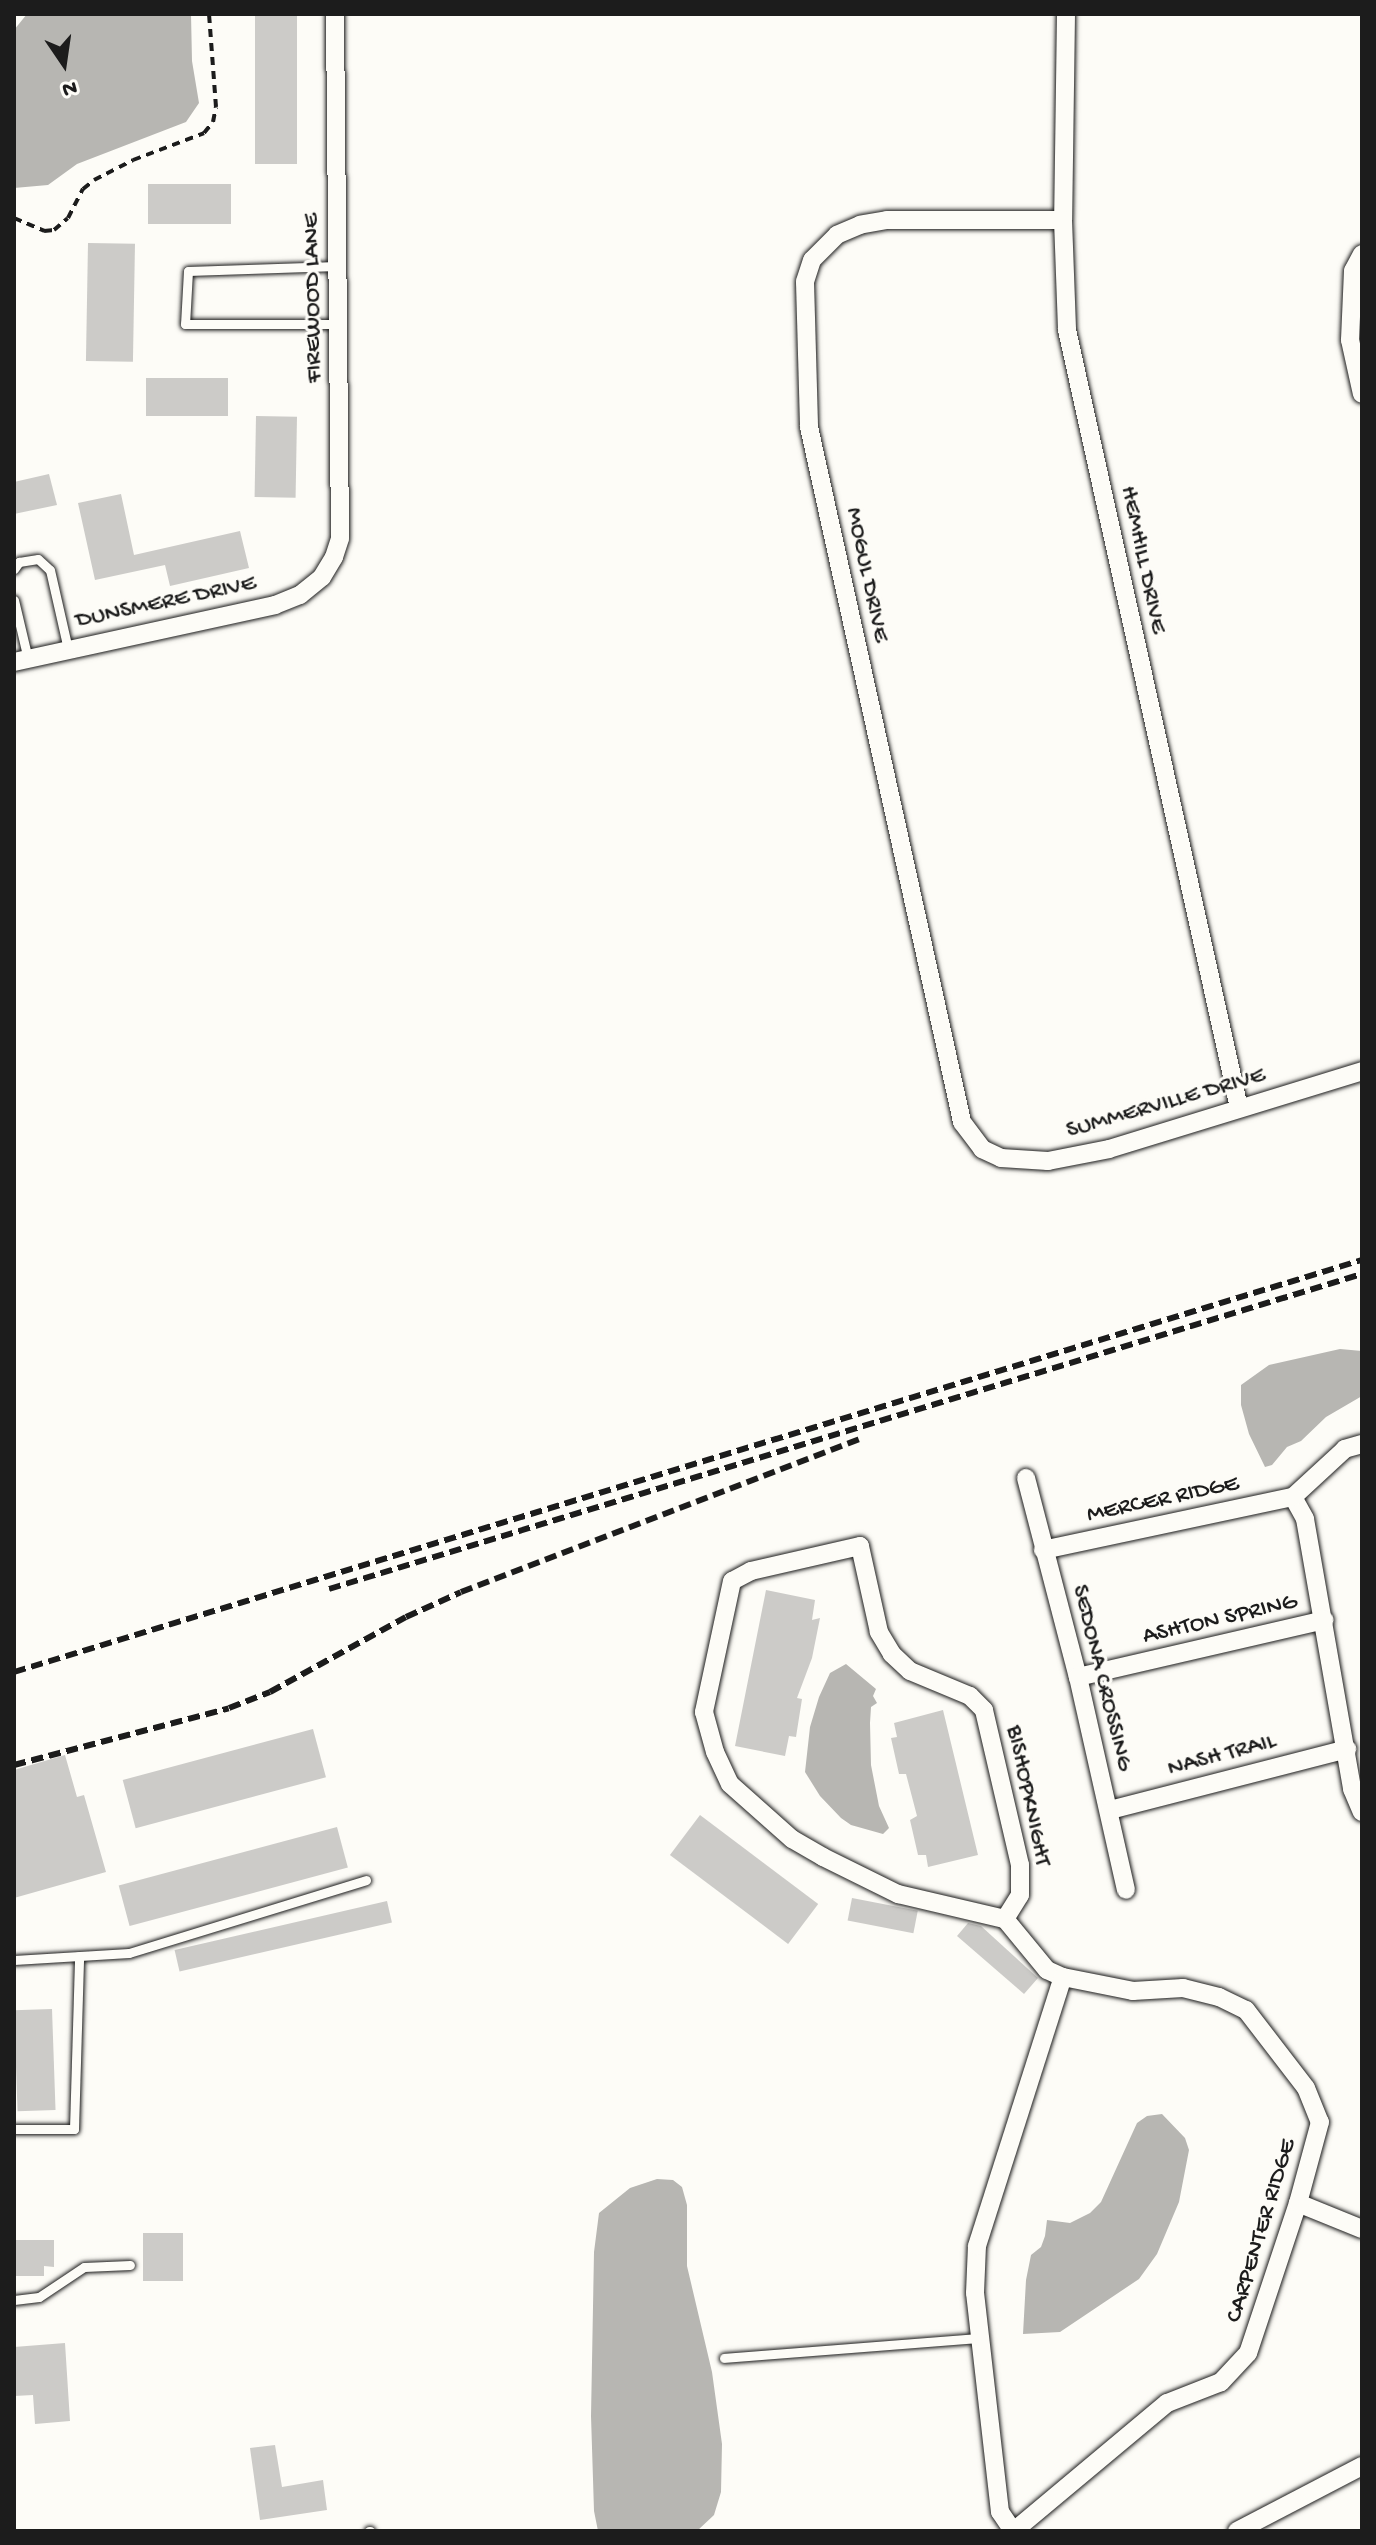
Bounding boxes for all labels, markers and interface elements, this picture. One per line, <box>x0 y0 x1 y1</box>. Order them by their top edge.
north arrow <box>24 24 104 104</box>
text: N <box>59 73 79 102</box>
street label: FIREWOOD LANE <box>298 213 330 383</box>
street label: HEMHILL DRIVE <box>1112 483 1172 637</box>
street label: MOGUL DRIVE <box>838 505 894 645</box>
street label: DUNSMERE DRIVE <box>73 570 259 636</box>
street label: SUMMERVILLE DRIVE <box>1063 1062 1269 1146</box>
street label: MERCER RIDGE <box>1084 1470 1242 1530</box>
street label: SEDONA CROSSING <box>1064 1582 1138 1774</box>
street label: ASHTON SPRING <box>1140 1588 1300 1652</box>
street label: BISHOPKNIGHT <box>998 1723 1056 1869</box>
street label: NASH TRAIL <box>1165 1728 1279 1784</box>
street label: CARPENTER RIDGE <box>1220 2136 1304 2326</box>

